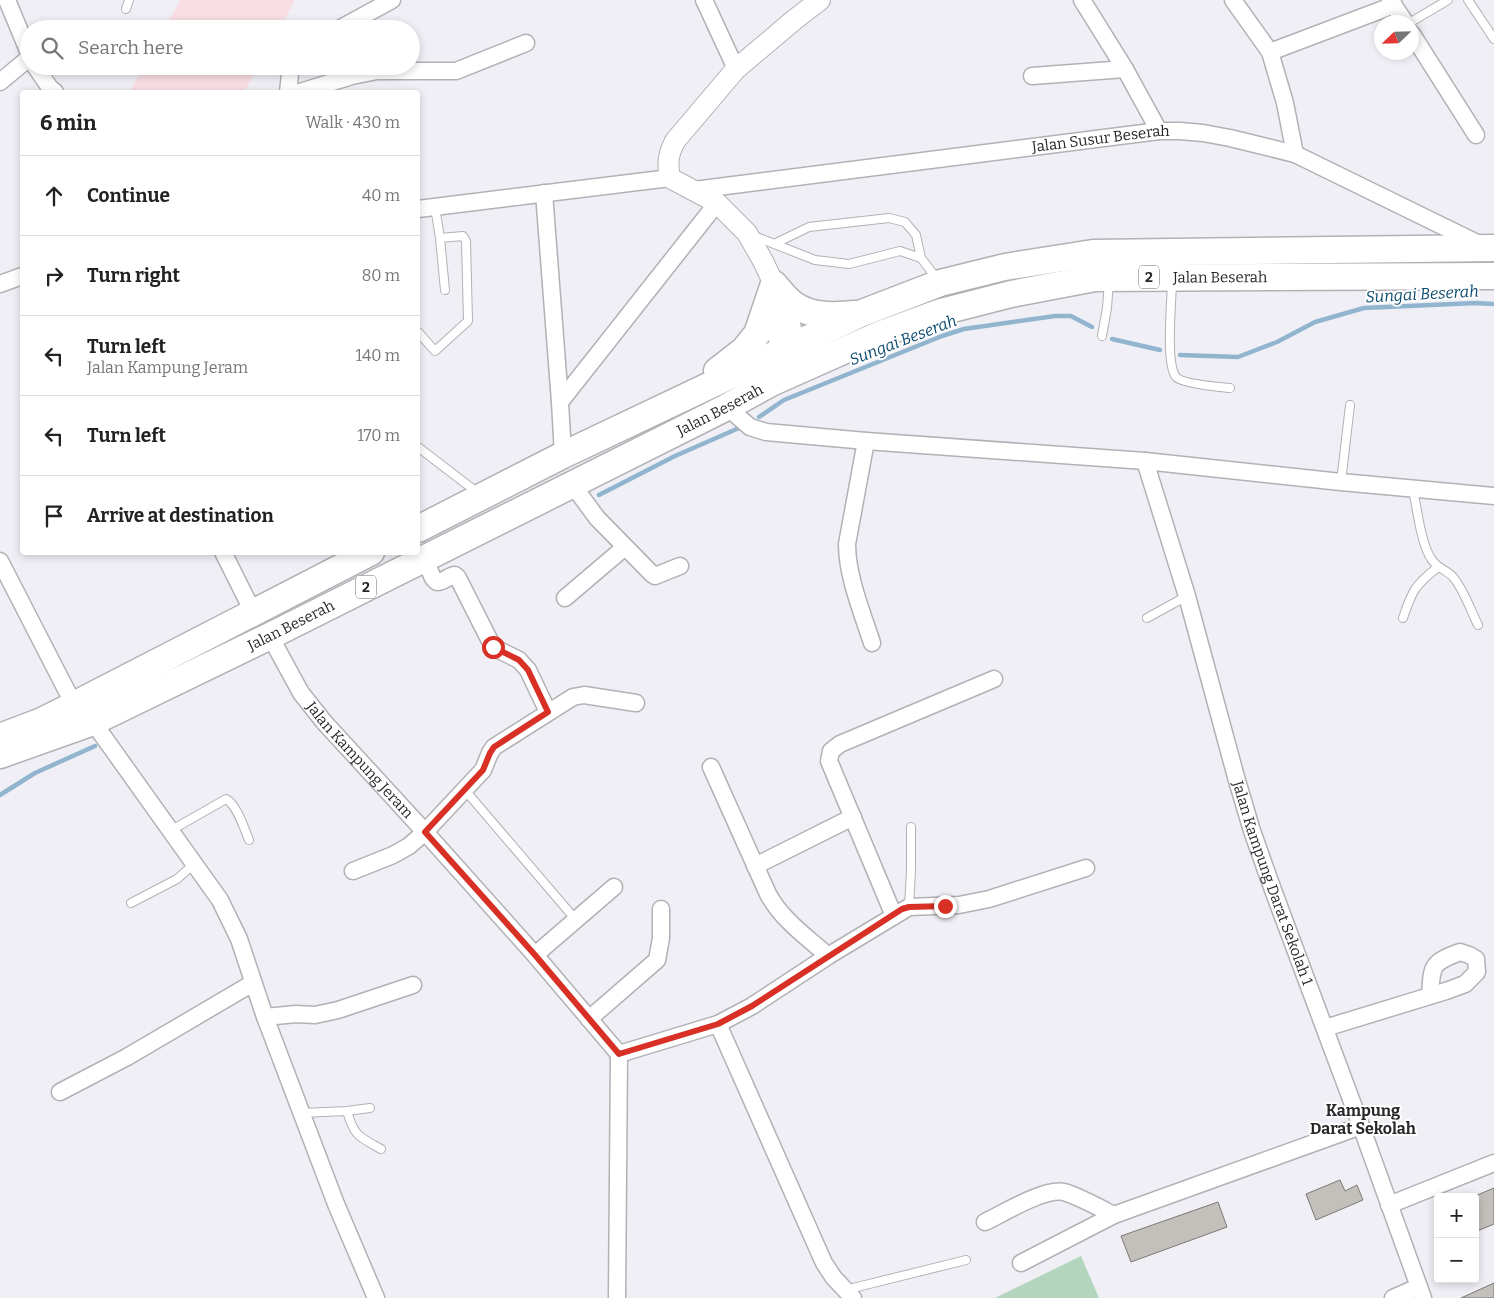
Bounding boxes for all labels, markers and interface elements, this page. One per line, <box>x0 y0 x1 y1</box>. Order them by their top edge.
north arrow <box>1374 15 1419 60</box>
search box <box>20 20 420 75</box>
icon: search <box>38 34 66 62</box>
text: Search here <box>78 36 183 59</box>
text: 6 min <box>40 110 96 136</box>
text: Walk · 430 m <box>306 113 400 132</box>
street label: Jalan Susur Beserah <box>1030 122 1170 156</box>
icon: ahead <box>40 182 68 210</box>
text: Continue <box>87 184 170 207</box>
text: 40 m <box>362 186 400 205</box>
icon: right <box>40 262 68 290</box>
text: Turn right <box>87 264 180 287</box>
text: 80 m <box>362 266 400 285</box>
road number: 2 <box>1139 266 1159 288</box>
street label: Jalan Beserah <box>1172 268 1268 287</box>
water label: Sungai Beserah <box>1365 282 1479 306</box>
water label: Sungai Beserah <box>847 311 959 369</box>
text: Turn left <box>87 335 166 358</box>
icon: left <box>40 342 68 370</box>
text: 140 m <box>355 346 400 365</box>
text: Jalan Kampung Jeram <box>87 358 248 377</box>
street label: Jalan Beserah <box>673 380 767 440</box>
icon: left <box>40 422 68 450</box>
text: Turn left <box>87 424 166 447</box>
text: 170 m <box>357 426 400 445</box>
icon: arrive <box>40 502 68 530</box>
text: Arrive at destination <box>87 504 274 527</box>
road number: 2 <box>356 576 376 598</box>
street label: Jalan Beserah <box>244 596 338 655</box>
route start <box>482 636 505 659</box>
street label: Jalan Kampung Jeram <box>302 697 417 823</box>
street label: Jalan Kampung Darat Sekolah 1 <box>1228 778 1317 988</box>
route end <box>934 895 957 918</box>
district label: Kampung Darat Sekolah <box>1310 1101 1416 1138</box>
map controls <box>1434 1193 1479 1283</box>
button: + <box>1434 1193 1479 1238</box>
button: − <box>1434 1238 1479 1283</box>

